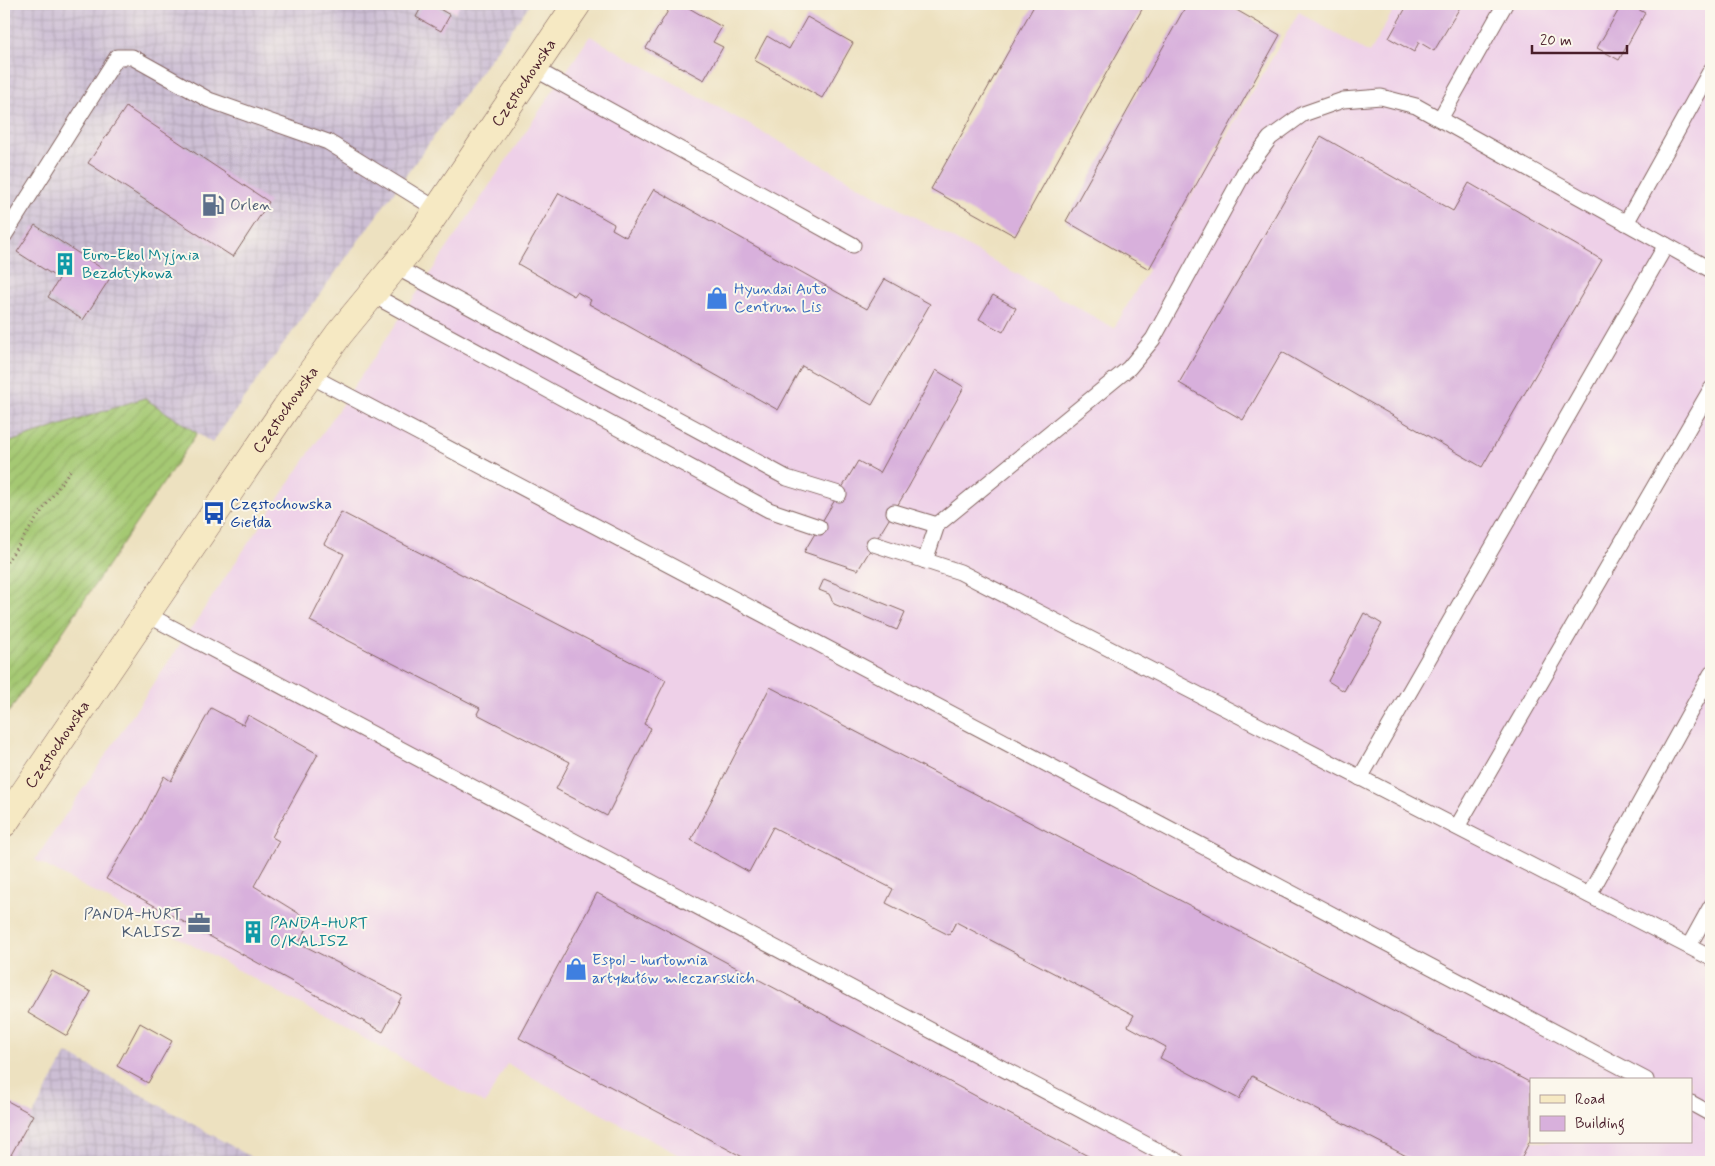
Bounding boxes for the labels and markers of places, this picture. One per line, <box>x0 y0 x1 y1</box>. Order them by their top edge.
fuel station icon: Orlen <box>200 192 226 218</box>
place label: Orlen <box>230 195 272 216</box>
place label: Euro-Ekol Myjnia Bezdotykowa <box>82 245 200 284</box>
building icon: Euro-Ekol Myjnia Bezdotykowa <box>52 251 78 277</box>
place label: Hyundai Auto Centrum Lis <box>734 279 827 318</box>
shop icon: Hyundai Auto Centrum Lis <box>704 285 730 311</box>
place label: Częstochowska Giełda <box>230 494 332 533</box>
bus stop icon: Częstochowska Giełda <box>201 500 227 526</box>
place label: PANDA-HURT KALISZ <box>84 904 182 943</box>
office icon: PANDA-HURT KALISZ <box>186 910 212 936</box>
place label: PANDA-HURT O/KALISZ <box>270 913 368 952</box>
building icon: PANDA-HURT O/KALISZ <box>240 919 266 945</box>
place label: Espol - hurtownia artykułów mleczarskich <box>592 950 755 989</box>
shop icon: Espol - hurtownia artykułów mleczarskich <box>563 956 589 982</box>

